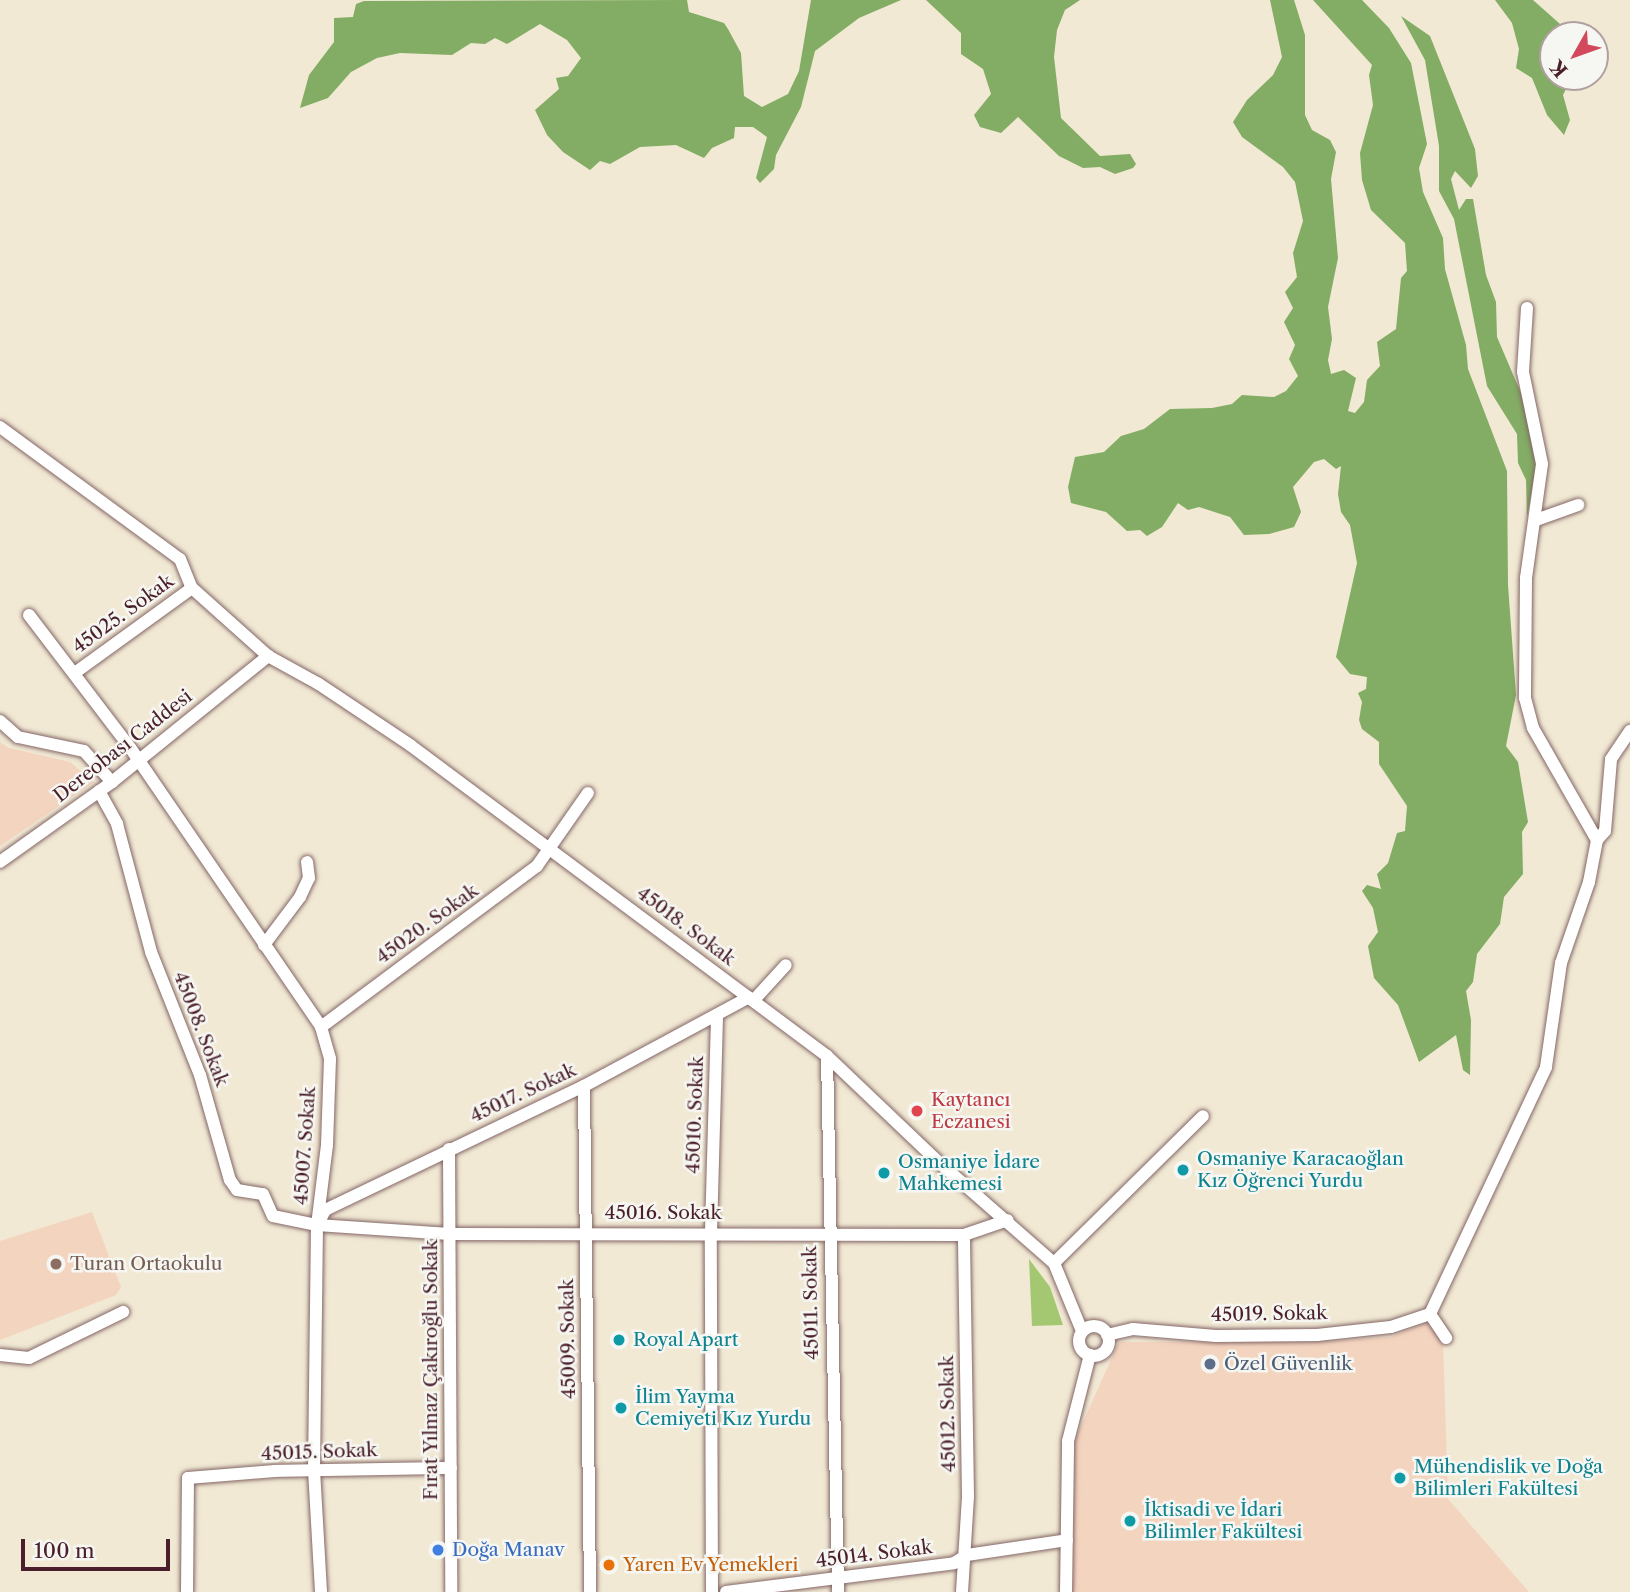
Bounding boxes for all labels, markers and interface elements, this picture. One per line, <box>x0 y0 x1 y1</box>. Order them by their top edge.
north arrow <box>1539 21 1609 91</box>
text: K <box>1545 55 1573 82</box>
street label: 45025. Sokak <box>68 570 178 658</box>
street label: Dereobası Caddesi <box>49 685 197 807</box>
street label: 45020. Sokak <box>372 879 482 969</box>
street label: 45018. Sokak <box>632 882 740 970</box>
street label: 45008. Sokak <box>169 968 233 1090</box>
street label: 45010. Sokak <box>682 1056 708 1174</box>
street label: 45017. Sokak <box>466 1059 580 1127</box>
street label: 45007. Sokak <box>289 1086 321 1206</box>
place label: Kaytancı Eczanesi <box>931 1089 1010 1133</box>
marker: Kaytancı Eczanesi <box>909 1103 925 1119</box>
place label: Osmaniye Karacaoğlan Kız Öğrenci Yurdu <box>1197 1148 1404 1192</box>
place label: Osmaniye İdare Mahkemesi <box>898 1151 1040 1195</box>
marker: Osmaniye Karacaoğlan Kız Öğrenci Yurdu <box>1175 1162 1191 1178</box>
marker: Osmaniye İdare Mahkemesi <box>876 1165 892 1181</box>
street label: 45016. Sokak <box>604 1202 722 1224</box>
street label: Fırat Yılmaz Çakıroğlu Sokak <box>420 1239 442 1501</box>
street label: 45011. Sokak <box>799 1246 823 1360</box>
place label: Turan Ortaokulu <box>70 1253 222 1275</box>
marker: Turan Ortaokulu <box>48 1256 64 1272</box>
street label: 45009. Sokak <box>556 1279 580 1399</box>
street label: 45019. Sokak <box>1211 1302 1327 1326</box>
place label: Royal Apart <box>633 1329 739 1351</box>
marker: Royal Apart <box>611 1332 627 1348</box>
place label: Özel Güvenlik <box>1224 1353 1352 1375</box>
street label: 45012. Sokak <box>936 1355 960 1473</box>
marker: Özel Güvenlik <box>1202 1356 1218 1372</box>
place label: İlim Yayma Cemiyeti Kız Yurdu <box>635 1386 812 1430</box>
marker: İlim Yayma Cemiyeti Kız Yurdu <box>613 1400 629 1416</box>
street label: 45015. Sokak <box>260 1439 378 1465</box>
place label: Mühendislik ve Doğa Bilimleri Fakültesi <box>1414 1456 1604 1500</box>
marker: Mühendislik ve Doğa Bilimleri Fakültesi <box>1392 1470 1408 1486</box>
place label: İktisadi ve İdari Bilimler Fakültesi <box>1144 1499 1303 1543</box>
marker: İktisadi ve İdari Bilimler Fakültesi <box>1122 1513 1138 1529</box>
scale bar <box>24 1526 173 1570</box>
street label: 45014. Sokak <box>815 1536 933 1572</box>
text: 100 m <box>34 1538 95 1563</box>
place label: Doğa Manav <box>452 1539 565 1561</box>
marker: Doğa Manav <box>430 1542 446 1558</box>
place label: Yaren Ev Yemekleri <box>623 1554 800 1576</box>
marker: Yaren Ev Yemekleri <box>601 1557 617 1573</box>

